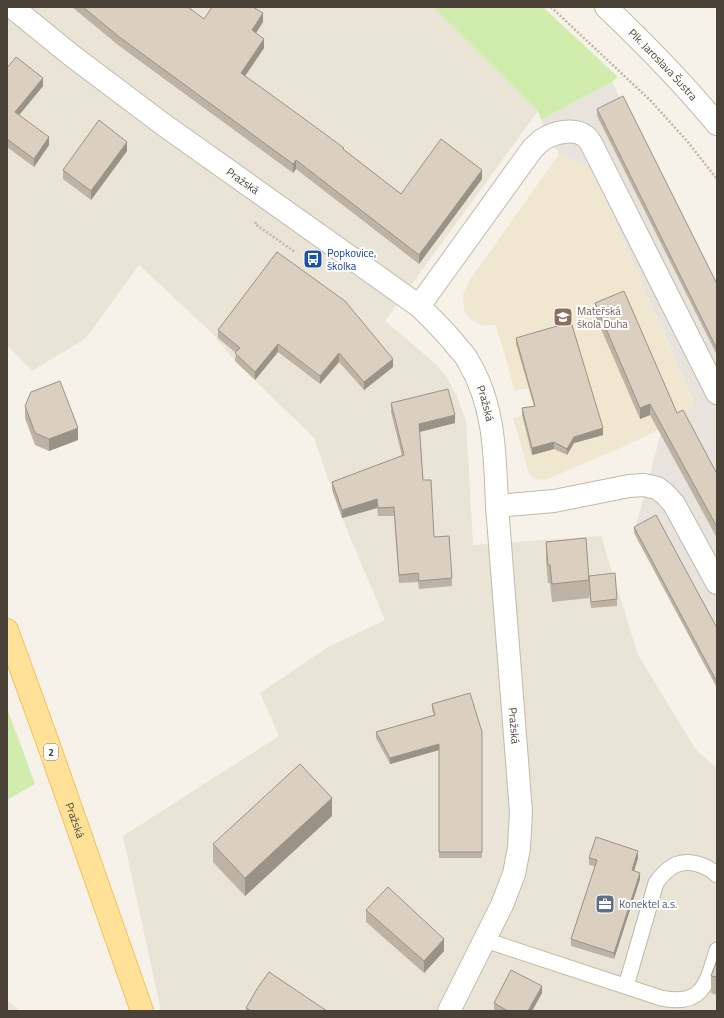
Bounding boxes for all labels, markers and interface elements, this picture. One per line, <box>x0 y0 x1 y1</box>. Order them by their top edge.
street label: Plk. Jaroslava Šustra <box>625 25 702 104</box>
street label: Pražská <box>223 164 263 198</box>
place label: Popkovice, školka <box>327 245 376 274</box>
bus stop icon: Popkovice, školka <box>302 248 324 270</box>
place label: Mateřská škola Duha <box>577 303 628 332</box>
school or university icon: Mateřská škola Duha <box>552 306 574 328</box>
street label: Pražská <box>473 383 498 423</box>
street label: Pražská <box>505 707 524 745</box>
road number: 2 <box>44 744 58 760</box>
street label: Pražská <box>61 800 89 841</box>
office icon: Konektel a.s. <box>594 893 616 915</box>
place label: Konektel a.s. <box>619 896 677 912</box>

